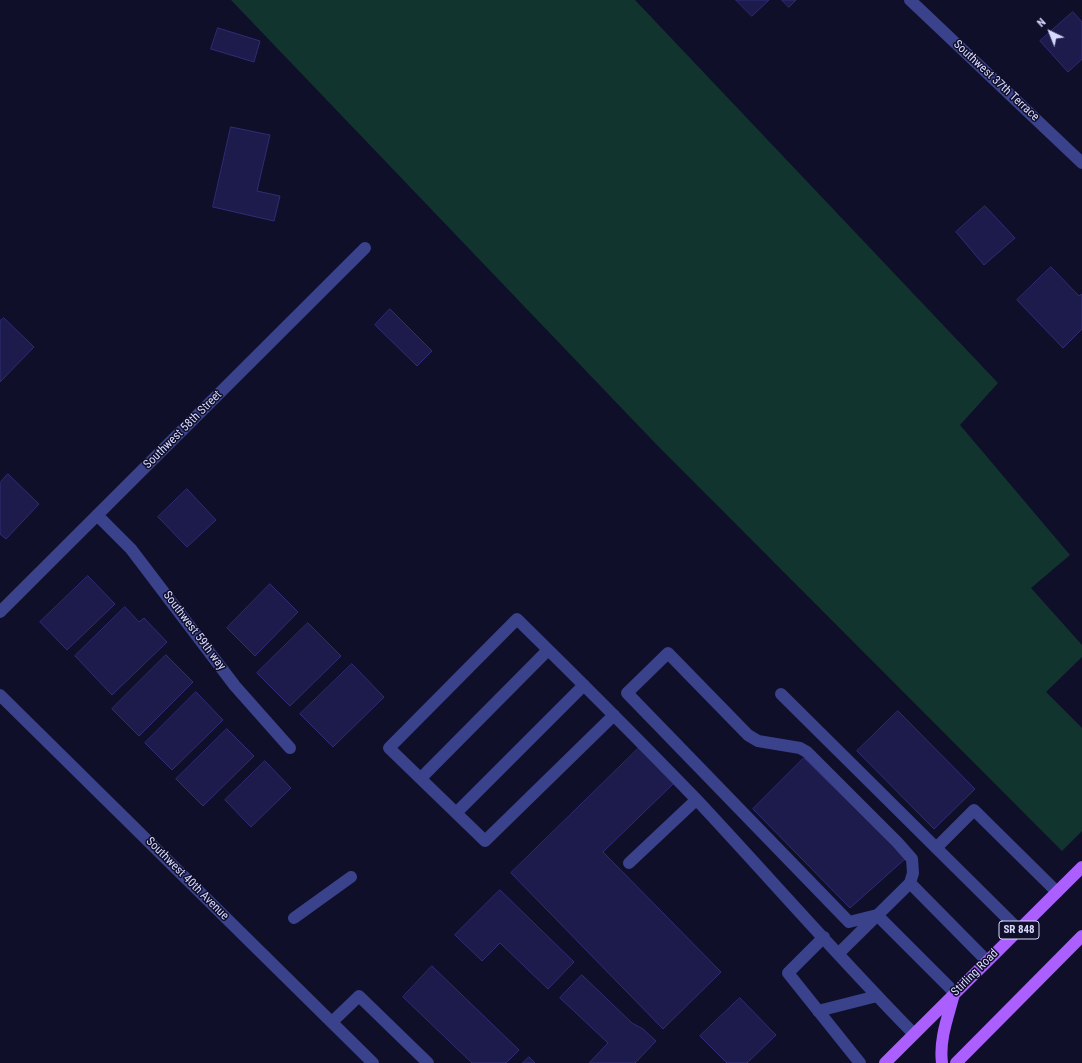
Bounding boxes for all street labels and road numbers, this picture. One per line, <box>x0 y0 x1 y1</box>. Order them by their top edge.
street label: Southwest 37th Terrace <box>950 38 1042 124</box>
street label: Southwest 58th Street <box>141 388 225 472</box>
street label: Southwest 59th way <box>160 589 228 673</box>
street label: Southwest 40th Avenue <box>143 835 231 923</box>
road number: SR 848 <box>999 921 1039 939</box>
street label: Stirling Road <box>949 947 1001 999</box>

